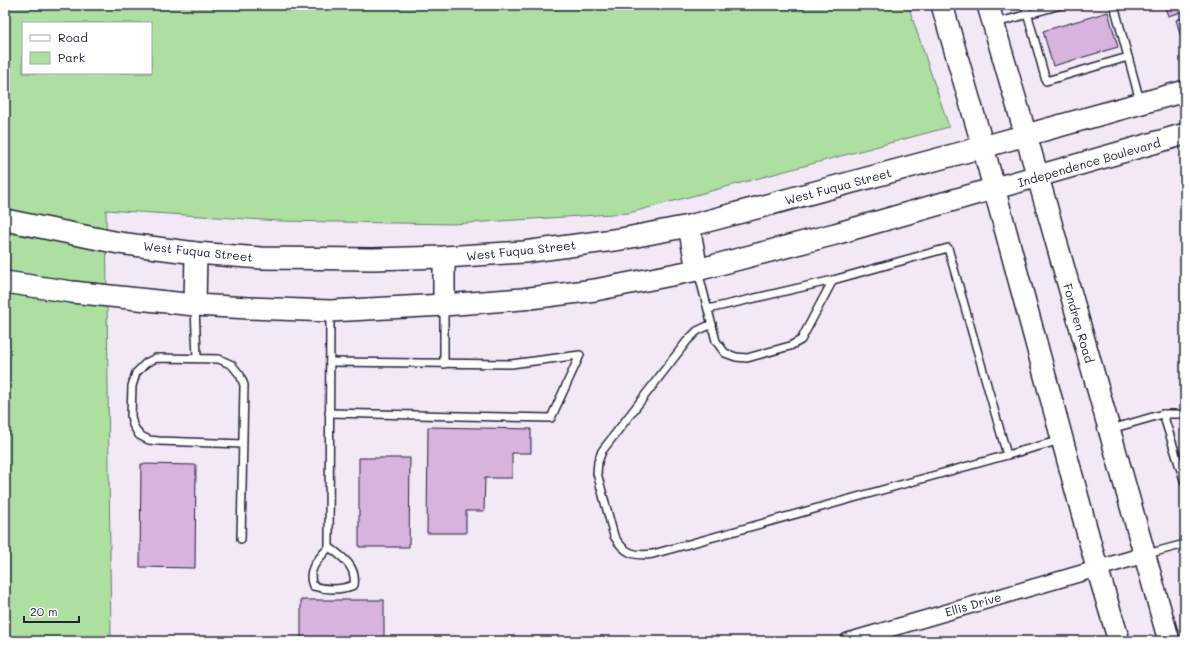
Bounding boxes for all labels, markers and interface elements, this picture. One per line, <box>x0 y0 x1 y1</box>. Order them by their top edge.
legend <box>22 22 152 74</box>
text: Road <box>58 29 88 45</box>
text: Park <box>58 49 85 65</box>
street label: Independence Boulevard <box>1016 134 1162 190</box>
street label: West Fuqua Street <box>783 164 893 208</box>
street label: West Fuqua Street <box>465 236 577 264</box>
street label: West Fuqua Street <box>142 237 254 265</box>
street label: Fondren Road <box>1060 281 1098 365</box>
street label: Ellis Drive <box>943 588 1003 620</box>
scale bar <box>24 598 79 624</box>
text: 20 m <box>30 603 58 619</box>

